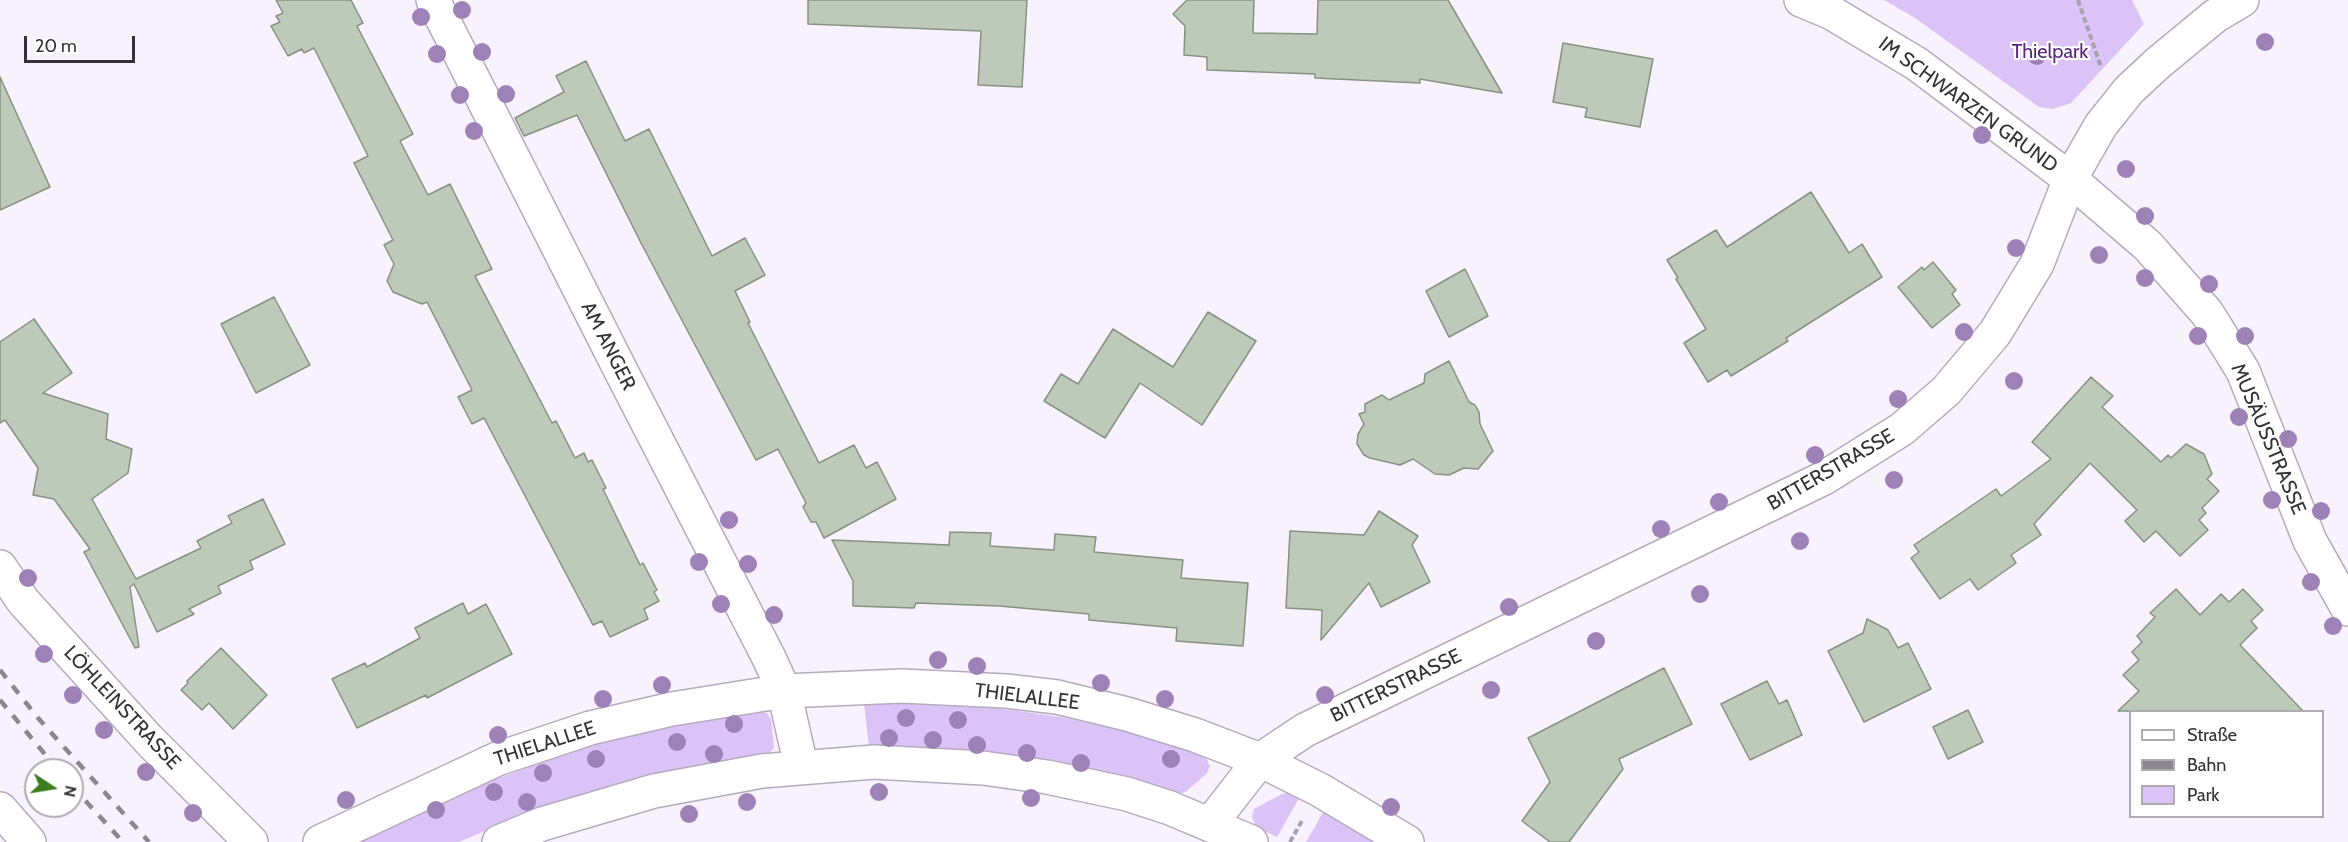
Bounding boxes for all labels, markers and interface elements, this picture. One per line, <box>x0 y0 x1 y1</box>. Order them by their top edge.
scale bar <box>27 24 138 62</box>
street label: IM SCHWARZEN GRUND <box>1874 32 2062 178</box>
text: 20 m <box>35 35 77 57</box>
park label: Thielpark <box>2012 40 2088 64</box>
street label: AM ANGER <box>576 298 640 394</box>
street label: MUSÄUSSTRASSE <box>2225 360 2311 518</box>
street label: BITTERSTRASSE <box>1763 424 1899 516</box>
street label: LÖHLEINSTRASSE <box>58 641 186 775</box>
street label: BITTERSTRASSE <box>1327 644 1465 728</box>
street label: THIELALLEE <box>973 679 1081 715</box>
legend <box>2129 710 2324 818</box>
street label: THIELALLEE <box>491 716 599 772</box>
text: Straße <box>2187 724 2237 746</box>
text: Bahn <box>2187 754 2226 776</box>
north arrow <box>24 758 84 818</box>
text: N <box>60 784 81 799</box>
text: Park <box>2187 784 2219 806</box>

